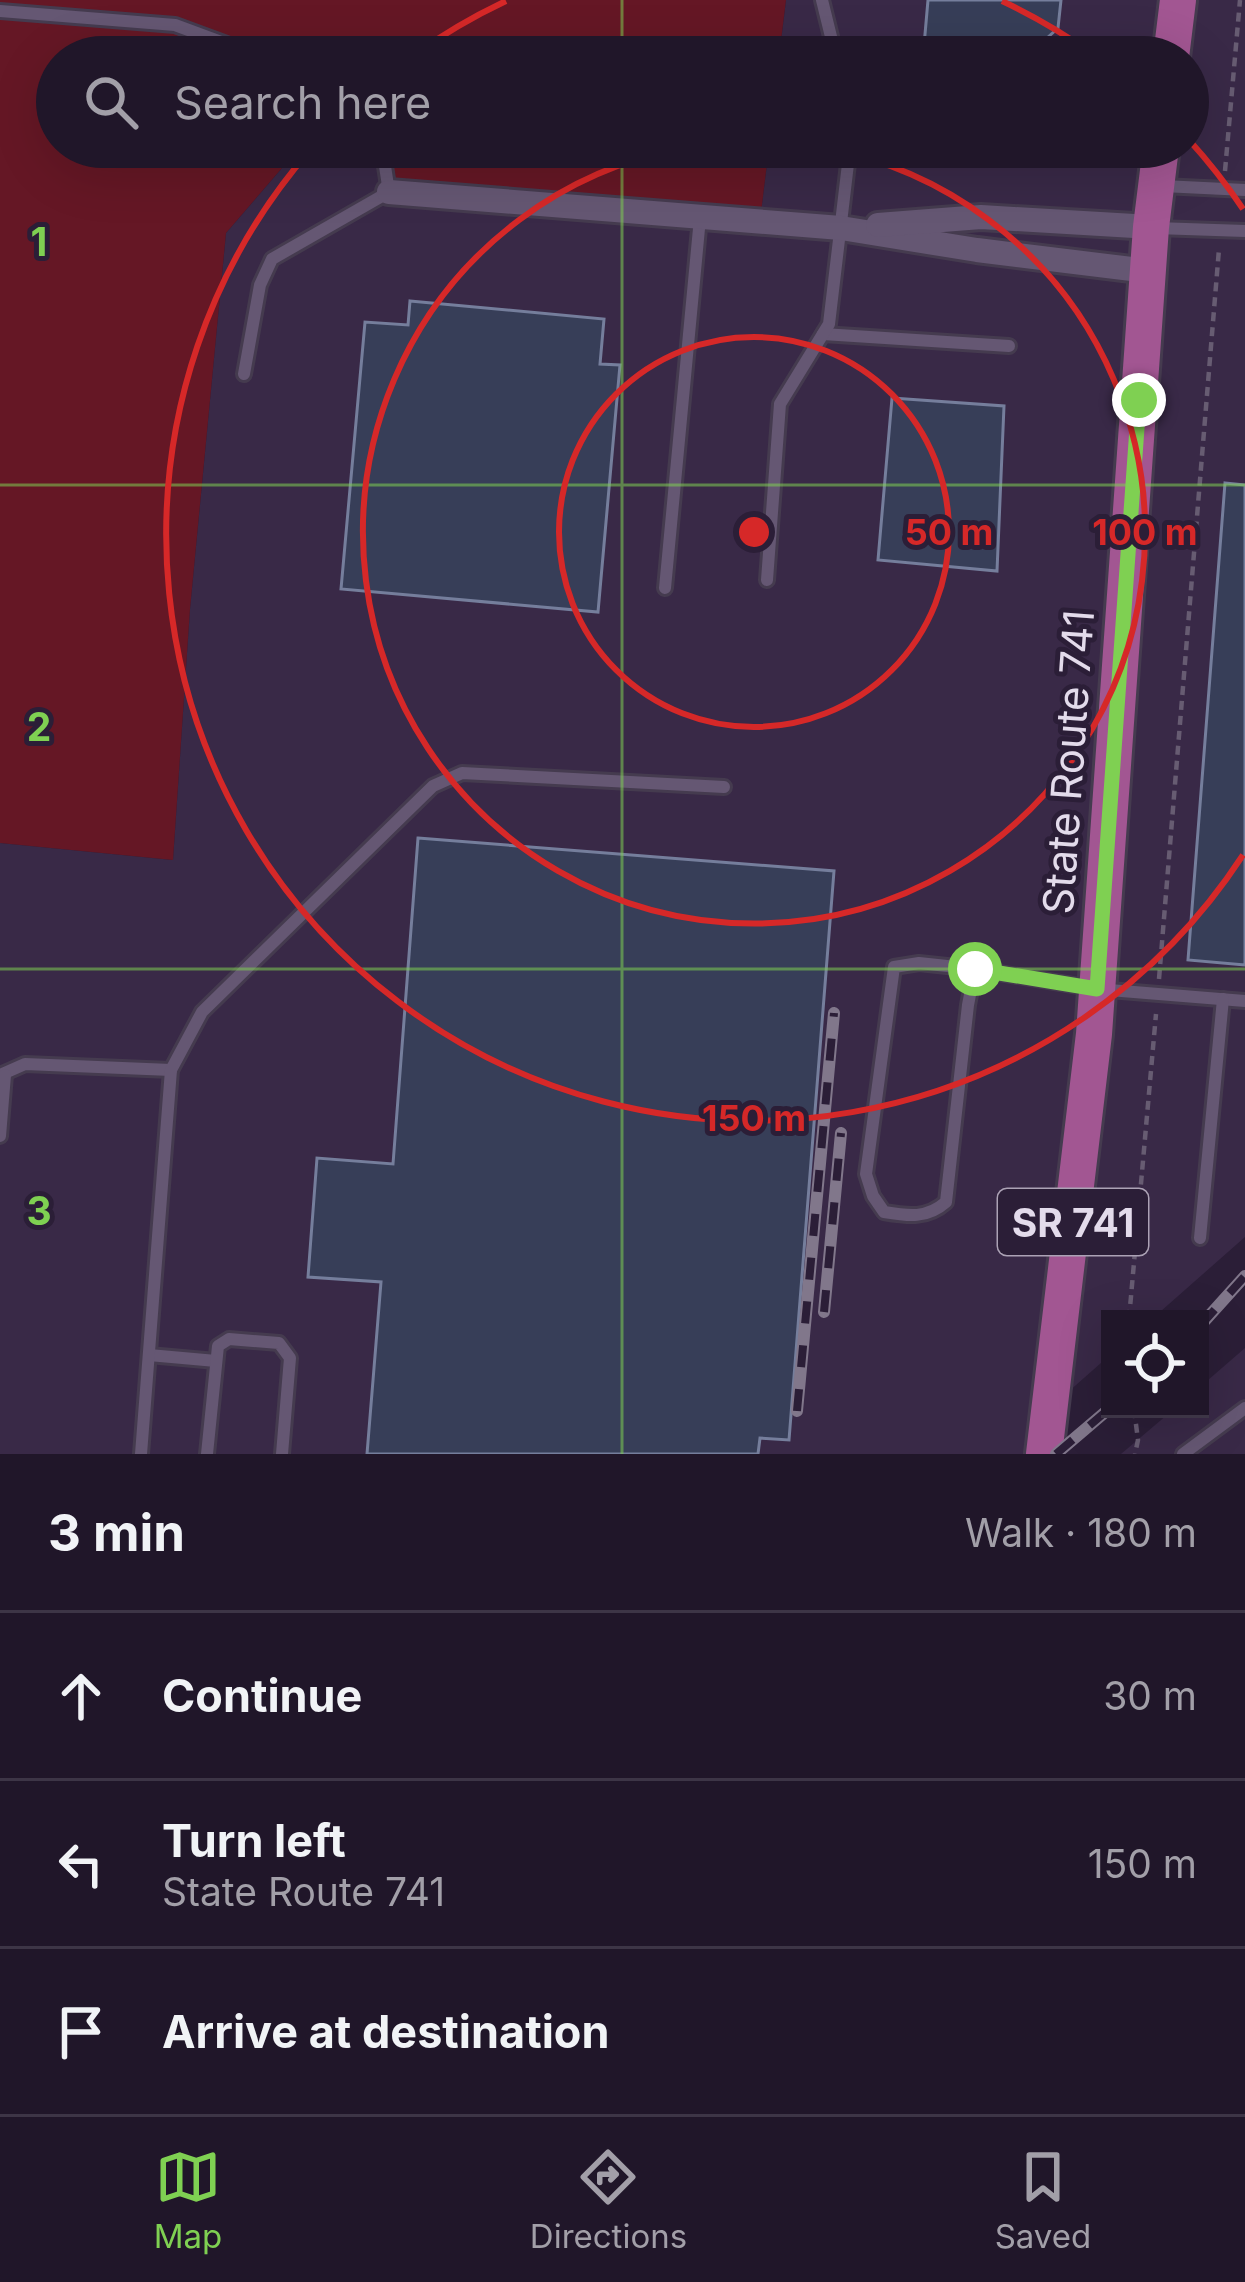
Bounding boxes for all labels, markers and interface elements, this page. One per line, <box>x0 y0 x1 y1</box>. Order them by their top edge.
search box <box>36 36 1209 168</box>
icon: search <box>78 69 144 135</box>
text: Search here <box>174 75 431 130</box>
text: 1 <box>31 218 47 265</box>
route end <box>1112 373 1166 427</box>
text: 50 m <box>905 510 993 554</box>
text: 100 m <box>1092 510 1198 554</box>
centre of rings <box>733 511 775 553</box>
street label: State Route 741 <box>1032 608 1104 916</box>
text: 2 <box>27 703 51 750</box>
route start <box>948 942 1002 996</box>
text: 150 m <box>702 1096 806 1140</box>
text: 3 <box>26 1187 52 1234</box>
road number: SR 741 <box>998 1189 1148 1255</box>
map controls <box>1101 1310 1209 1418</box>
button: locate <box>1101 1310 1209 1418</box>
text: 3 min <box>48 1502 185 1563</box>
text: Walk · 180 m <box>965 1509 1197 1556</box>
icon: ahead <box>48 1663 114 1729</box>
text: Continue <box>162 1668 362 1723</box>
text: 30 m <box>1103 1672 1197 1719</box>
text: Turn left <box>162 1813 346 1868</box>
icon: left <box>48 1831 114 1897</box>
text: 150 m <box>1088 1840 1197 1887</box>
text: State Route 741 <box>162 1868 445 1915</box>
icon: arrive <box>48 1999 114 2065</box>
text: Arrive at destination <box>162 2004 609 2059</box>
tab: Map <box>154 2144 222 2256</box>
tab: Directions <box>530 2144 687 2256</box>
tab: Saved <box>995 2144 1091 2256</box>

